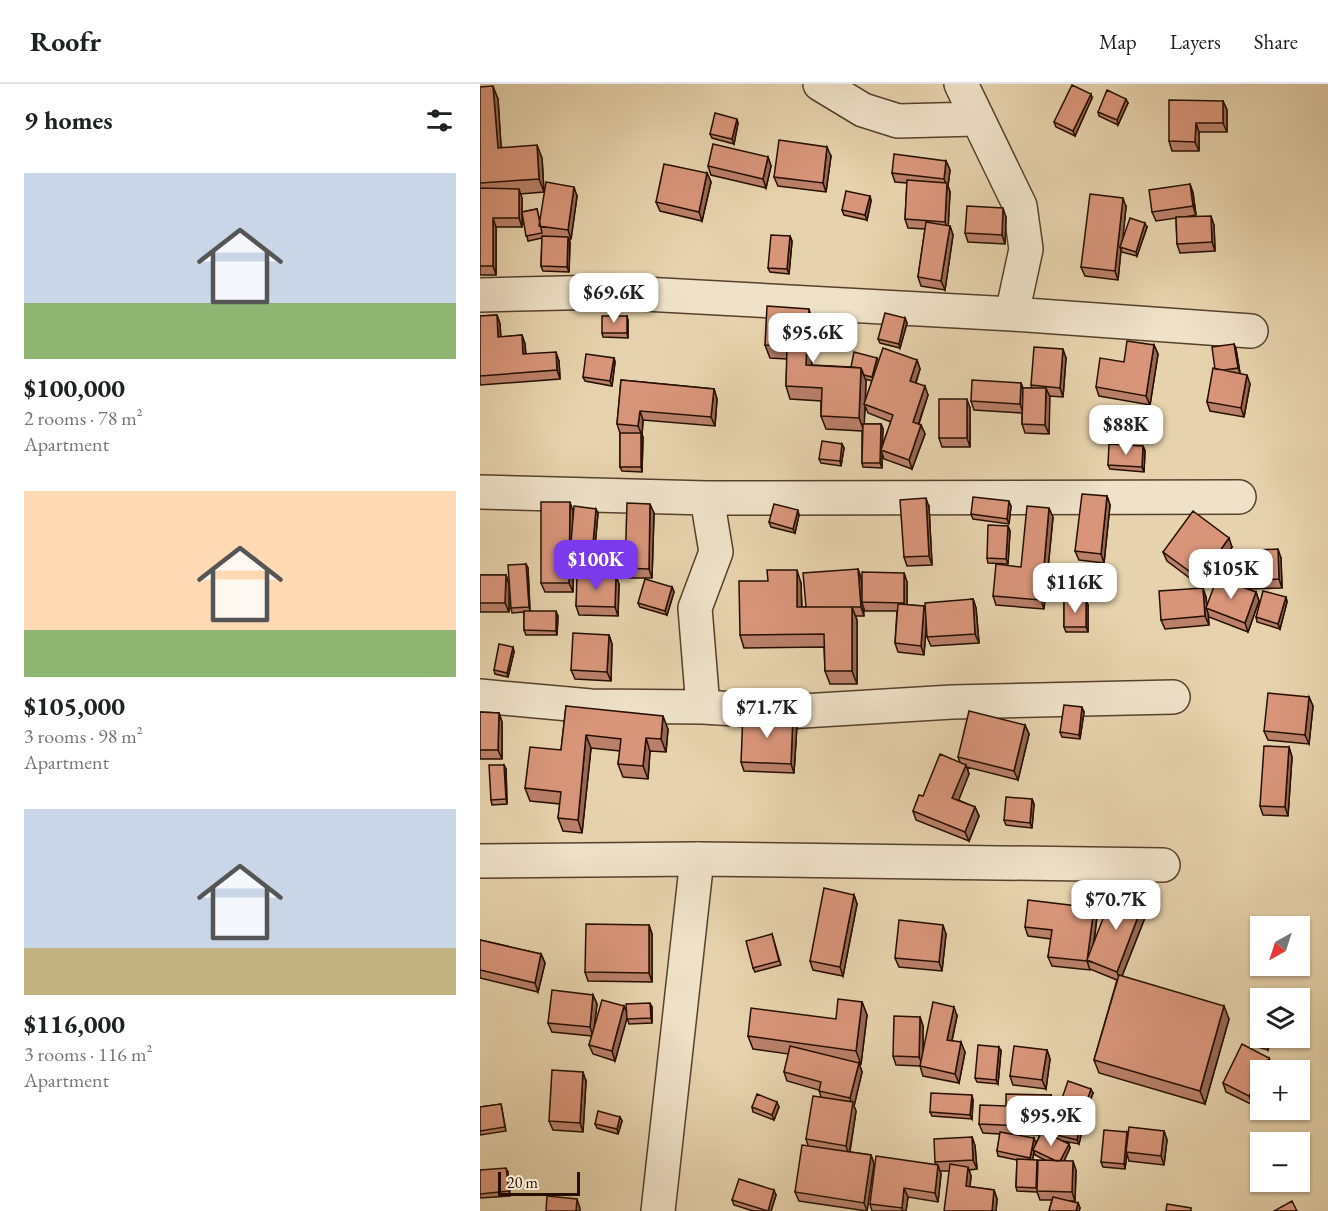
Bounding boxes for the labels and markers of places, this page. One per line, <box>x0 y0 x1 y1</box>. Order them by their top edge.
pin: $69.6K <box>565 273 663 324</box>
pin: $95.6K <box>764 313 862 364</box>
pin: $88K <box>1090 405 1162 456</box>
pin: $100K <box>554 540 638 591</box>
pin: $105K <box>1189 549 1273 600</box>
pin: $116K <box>1033 563 1117 614</box>
pin: $71.7K <box>718 688 816 739</box>
pin: $70.7K <box>1067 880 1165 931</box>
pin: $95.9K <box>1002 1096 1100 1147</box>

